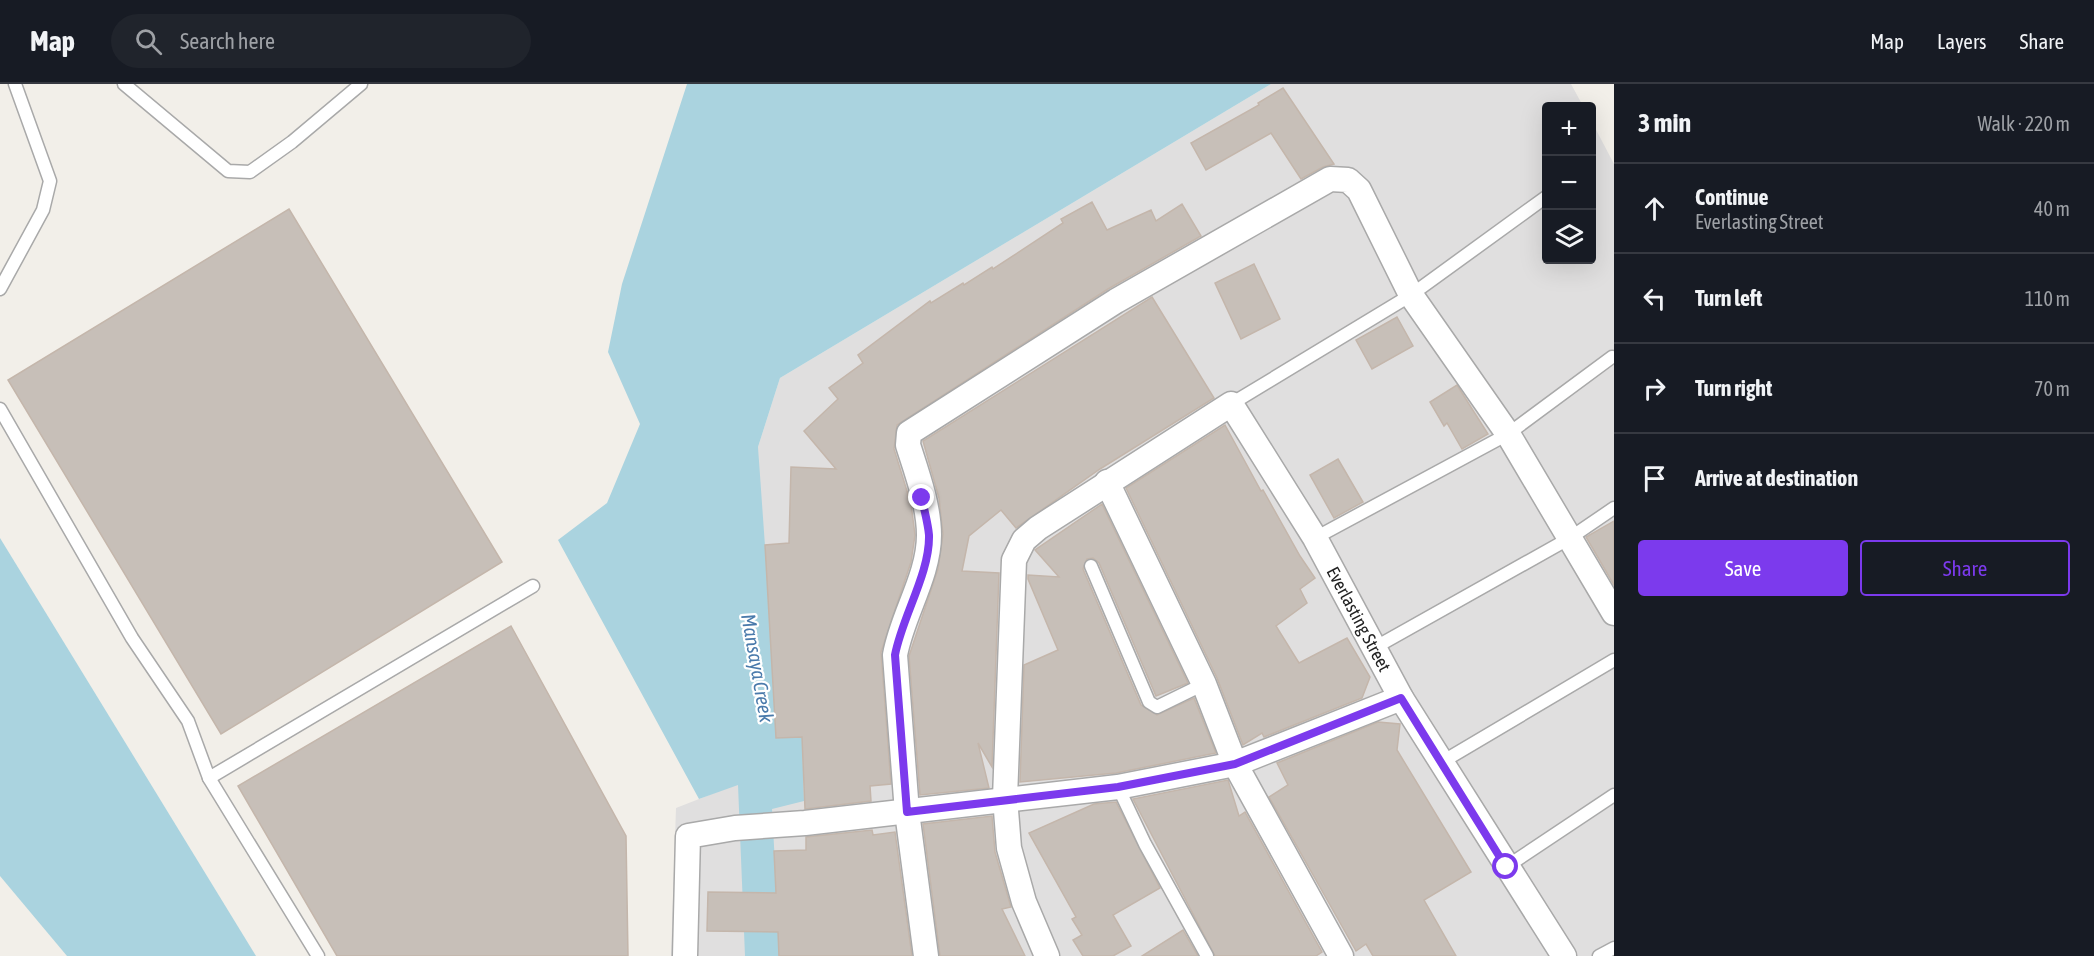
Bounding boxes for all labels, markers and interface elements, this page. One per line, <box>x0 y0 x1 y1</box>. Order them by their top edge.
search box <box>111 14 531 68</box>
text: Map <box>30 25 75 57</box>
icon: search <box>132 25 165 58</box>
text: Search here <box>180 28 275 54</box>
text: Map <box>1870 29 1904 53</box>
text: Layers <box>1937 29 1987 53</box>
text: Share <box>2020 29 2064 53</box>
map controls <box>1542 102 1596 264</box>
button: + <box>1542 102 1596 156</box>
text: 3 min <box>1638 108 1691 138</box>
text: Walk · 220 m <box>1978 112 2070 135</box>
button: − <box>1542 156 1596 210</box>
text: Continue <box>1695 184 1769 210</box>
icon: ahead <box>1638 192 1671 225</box>
text: 40 m <box>2034 197 2070 220</box>
button: layers <box>1542 210 1596 264</box>
text: Everlasting Street <box>1695 210 1823 233</box>
icon: left <box>1638 282 1671 315</box>
text: Turn left <box>1695 285 1762 311</box>
text: 110 m <box>2025 287 2070 310</box>
icon: right <box>1638 372 1671 405</box>
text: Turn right <box>1695 375 1772 401</box>
text: 70 m <box>2034 377 2070 400</box>
icon: arrive <box>1638 462 1671 495</box>
text: Arrive at destination <box>1695 465 1858 491</box>
route end <box>908 484 934 510</box>
button: Save <box>1638 540 1848 596</box>
button: Share <box>1860 540 2070 596</box>
street label: Everlasting Street <box>1323 563 1395 675</box>
water label: Mansaya Creek <box>737 612 779 724</box>
route start <box>1492 853 1518 879</box>

